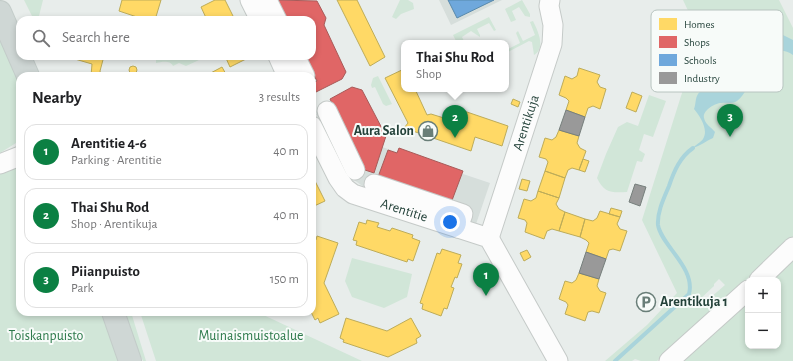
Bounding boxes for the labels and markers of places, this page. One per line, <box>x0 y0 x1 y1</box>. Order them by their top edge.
pin: 3 <box>717 104 743 137</box>
pin: 2 <box>442 105 468 138</box>
shop icon: Aura Salon <box>417 120 439 142</box>
place label: Aura Salon <box>354 124 414 138</box>
pin: 1 <box>473 263 499 296</box>
parking icon: Arentikuja 1 <box>635 291 657 313</box>
place label: Arentikuja 1 <box>660 295 728 309</box>

